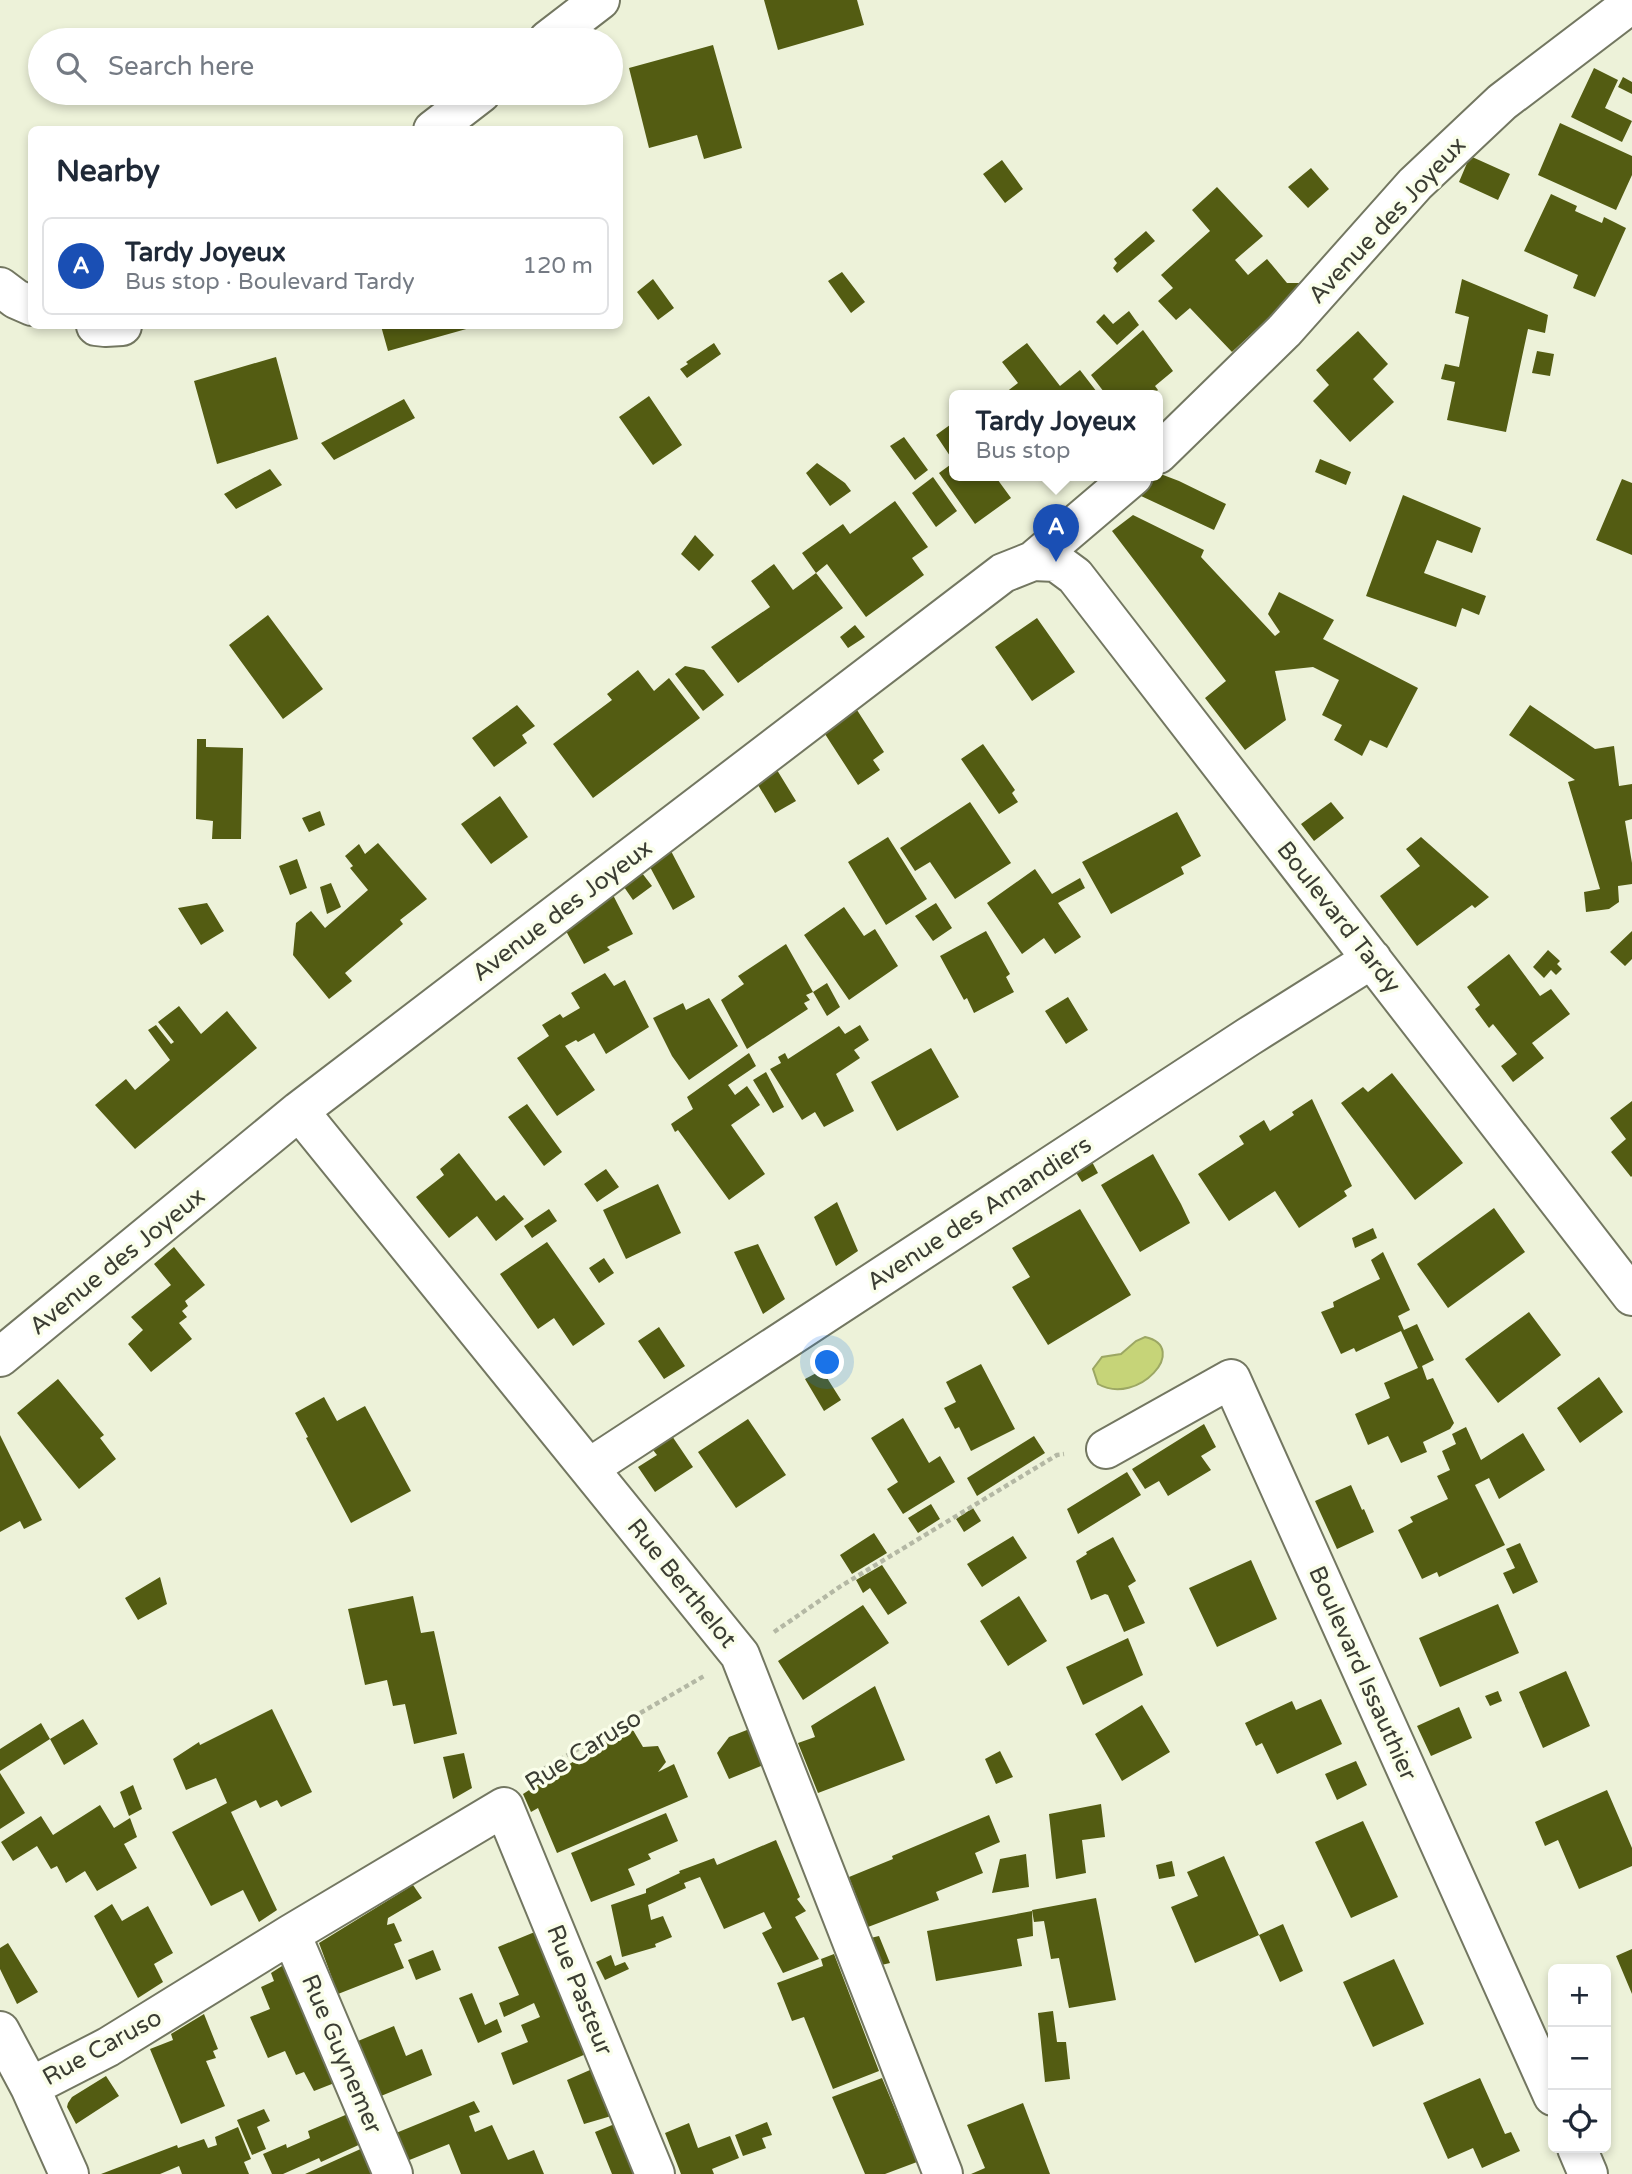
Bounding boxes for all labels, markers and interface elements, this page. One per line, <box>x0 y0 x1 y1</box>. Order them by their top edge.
search box <box>28 28 623 105</box>
icon: search <box>52 48 90 86</box>
text: Search here <box>108 51 254 82</box>
street label: Avenue des Joyeux <box>1302 131 1472 310</box>
text: Nearby <box>56 153 160 190</box>
text: Tardy Joyeux <box>125 237 286 268</box>
text: A <box>72 252 90 280</box>
text: 120 m <box>523 252 593 280</box>
text: Bus stop · Boulevard Tardy <box>125 268 415 296</box>
popup <box>949 390 1163 481</box>
text: Tardy Joyeux <box>976 406 1136 437</box>
text: Bus stop <box>976 437 1070 465</box>
pin: A <box>1033 504 1079 562</box>
street label: Avenue des Joyeux <box>467 833 658 988</box>
street label: Boulevard Tardy <box>1270 836 1407 999</box>
street label: Avenue des Amandiers <box>862 1130 1097 1297</box>
street label: Avenue des Joyeux <box>24 1182 211 1341</box>
your location <box>810 1345 844 1379</box>
street label: Rue Berthelot <box>621 1513 743 1654</box>
street label: Boulevard Issauthier <box>1302 1562 1423 1786</box>
street label: Rue Caruso <box>520 1703 647 1798</box>
street label: Rue Pasteur <box>540 1921 619 2060</box>
map controls <box>1548 1964 1611 2153</box>
button: + <box>1548 1964 1611 2027</box>
street label: Rue Guynemer <box>295 1970 388 2139</box>
street label: Rue Caruso <box>38 2003 167 2092</box>
button: − <box>1548 2027 1611 2090</box>
button: locate <box>1548 2090 1611 2153</box>

